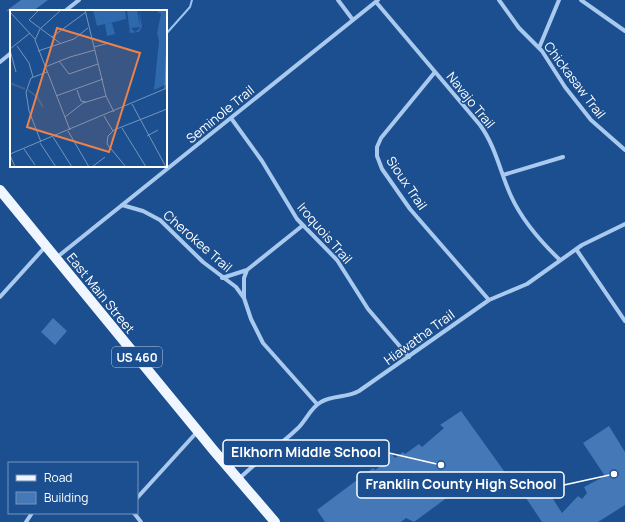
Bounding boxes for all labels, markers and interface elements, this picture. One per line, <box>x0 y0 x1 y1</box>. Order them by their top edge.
inset map <box>10 10 167 167</box>
street label: Chickasaw Trail <box>540 38 610 122</box>
street label: Navajo Trail <box>443 68 499 132</box>
street label: Seminole Trail <box>182 81 258 147</box>
street label: Sioux Trail <box>383 153 431 213</box>
street label: Iroquois Trail <box>293 199 357 267</box>
street label: Cherokee Trail <box>160 206 236 276</box>
street label: East Main Street <box>63 249 139 337</box>
street label: Hiawatha Trail <box>380 305 458 369</box>
road number: US 460 <box>112 347 162 367</box>
callout: Elkhorn Middle School <box>223 440 389 466</box>
text: Elkhorn Middle School <box>231 442 381 461</box>
legend <box>8 462 138 514</box>
text: Road <box>44 469 72 486</box>
callout: Franklin County High School <box>357 472 564 498</box>
text: Franklin County High School <box>366 474 556 493</box>
text: Building <box>44 489 88 506</box>

